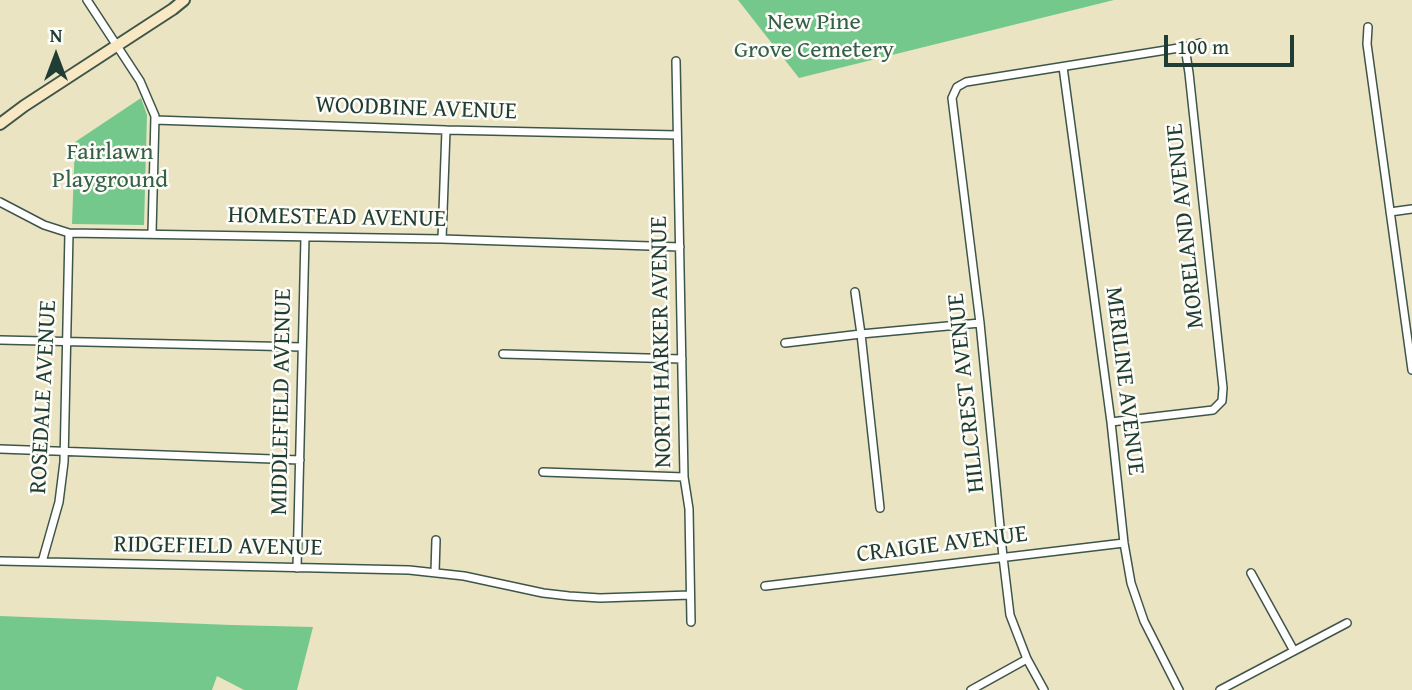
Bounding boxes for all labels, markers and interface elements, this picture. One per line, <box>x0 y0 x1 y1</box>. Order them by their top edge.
park label: New Pine Grove Cemetery <box>734 9 894 65</box>
north arrow <box>21 21 91 91</box>
text: N <box>50 21 62 49</box>
scale bar <box>1167 21 1296 65</box>
text: 100 m <box>1177 31 1229 62</box>
street label: WOODBINE AVENUE <box>315 91 517 127</box>
street label: MORELAND AVENUE <box>1161 122 1211 330</box>
park label: Fairlawn Playground <box>52 139 168 195</box>
street label: HOMESTEAD AVENUE <box>228 202 446 234</box>
street label: NORTH HARKER AVENUE <box>645 216 679 468</box>
street label: MERILINE AVENUE <box>1098 285 1150 477</box>
street label: MIDDLEFIELD AVENUE <box>266 288 298 516</box>
street label: HILLCREST AVENUE <box>942 292 992 494</box>
street label: ROSEDALE AVENUE <box>25 299 63 495</box>
street label: CRAIGIE AVENUE <box>855 520 1029 570</box>
street label: RIDGEFIELD AVENUE <box>113 531 323 563</box>

